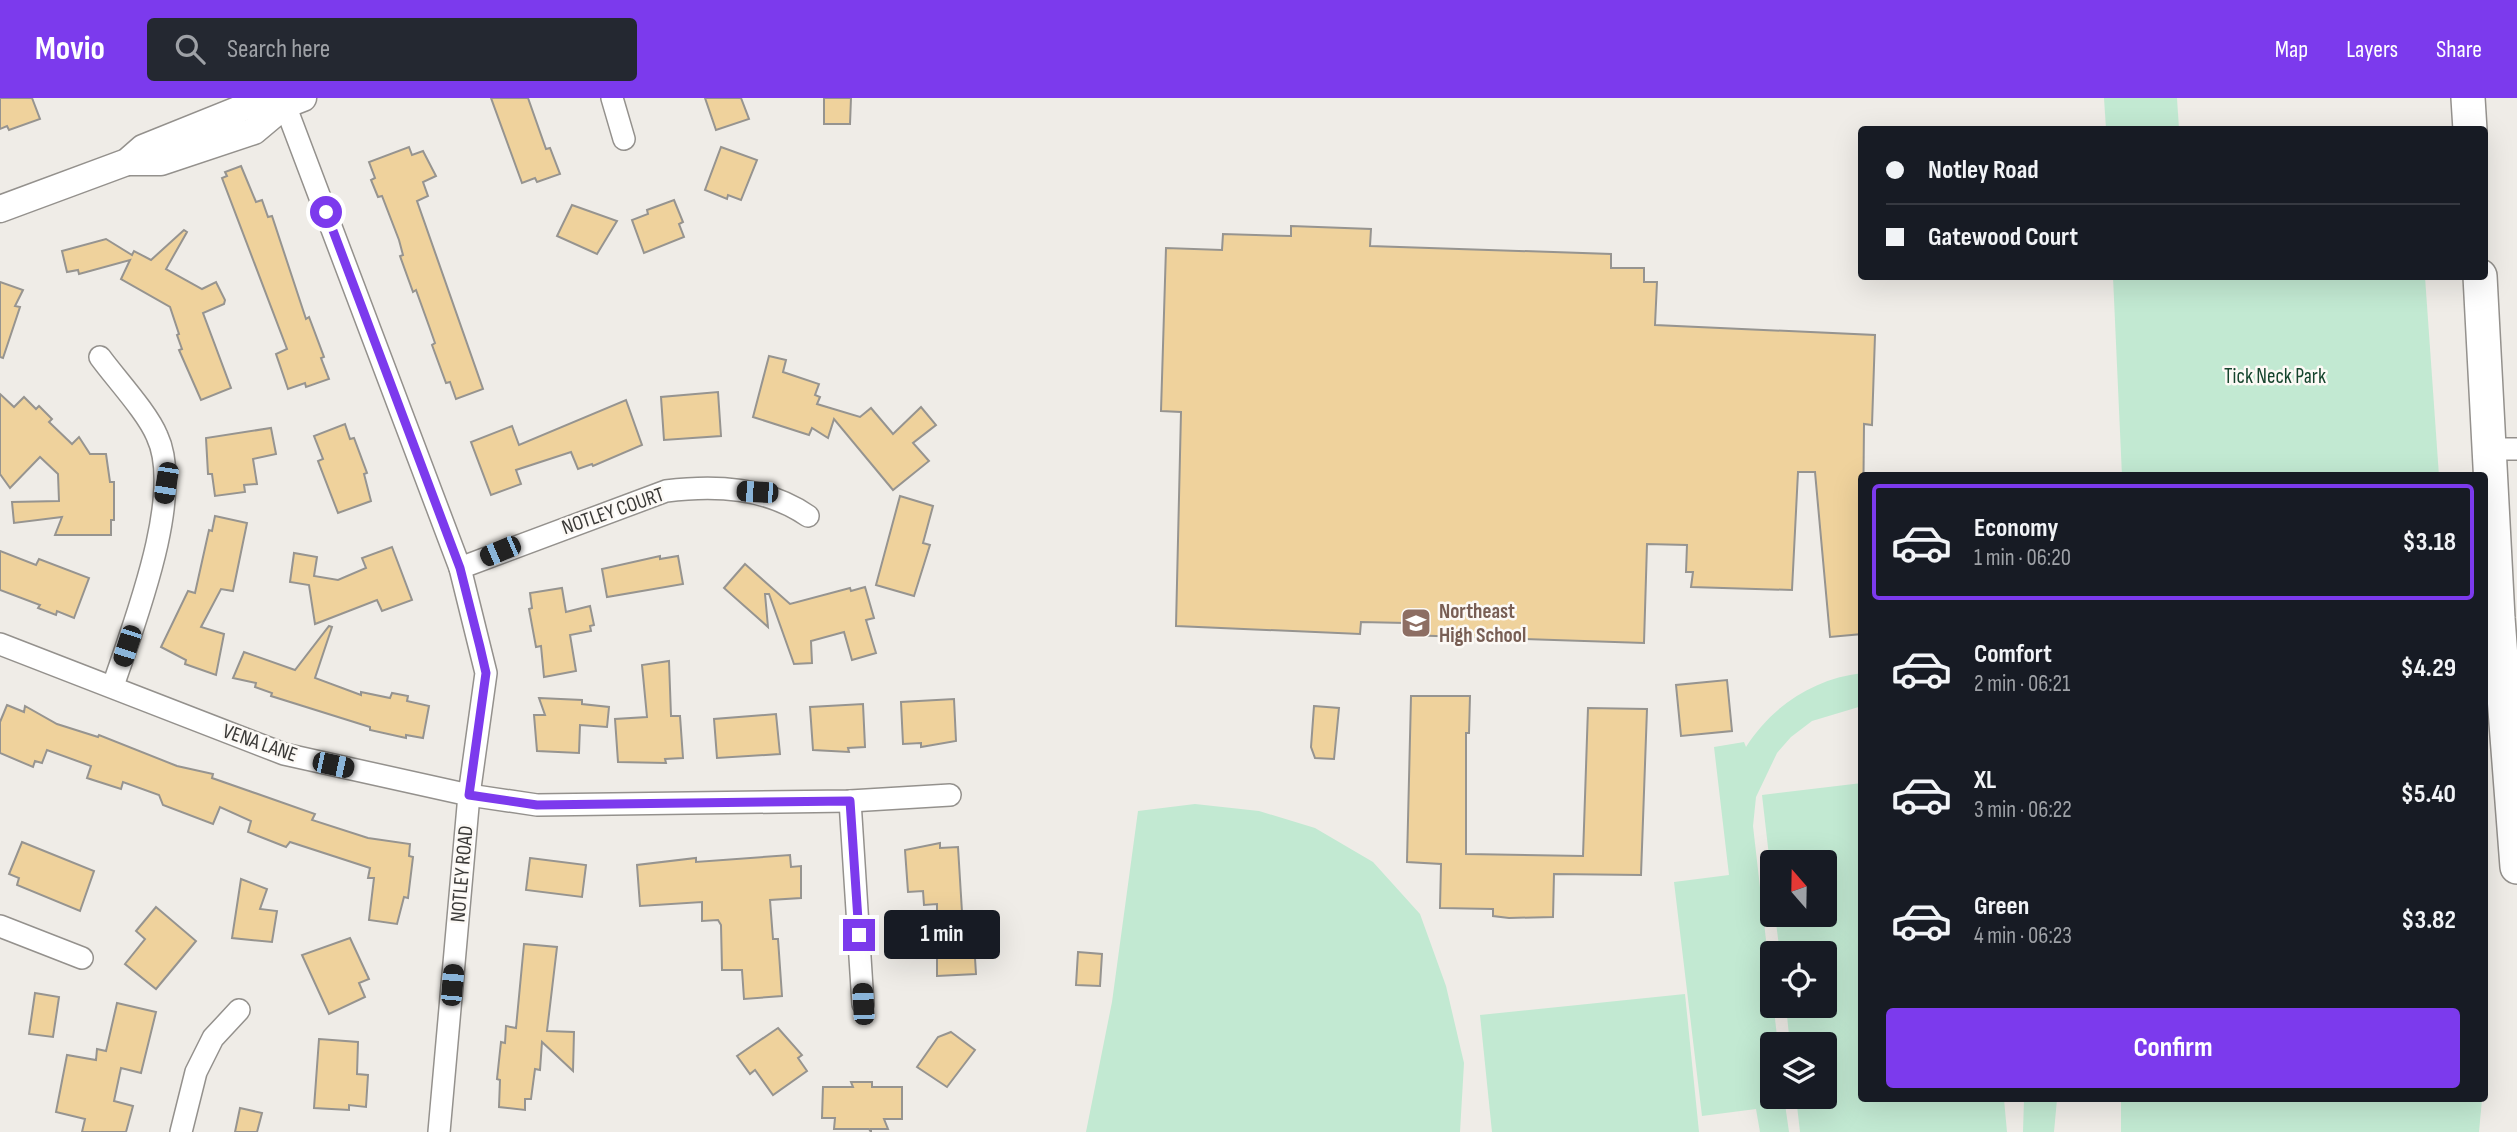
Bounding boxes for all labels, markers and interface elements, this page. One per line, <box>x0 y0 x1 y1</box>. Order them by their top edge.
search box <box>147 18 637 81</box>
text: Movio <box>35 29 105 69</box>
icon: search <box>171 30 209 68</box>
text: Search here <box>227 34 330 65</box>
text: Map <box>2275 35 2308 64</box>
text: Layers <box>2346 35 2398 64</box>
text: Share <box>2436 35 2482 64</box>
text: Notley Road <box>1928 155 2039 186</box>
route start <box>310 196 342 228</box>
text: Gatewood Court <box>1928 222 2078 253</box>
park label: Tick Neck Park <box>2224 364 2326 389</box>
car <box>153 461 180 505</box>
car <box>736 480 779 504</box>
street label: NOTLEY COURT <box>559 482 668 540</box>
icon: car <box>1890 511 1953 574</box>
text: Economy <box>1974 513 2058 544</box>
text: $3.18 <box>2402 527 2456 558</box>
car <box>477 533 524 569</box>
text: 1 min · 06:20 <box>1974 544 2071 572</box>
place label: Northeast High School <box>1439 599 1526 648</box>
school or university icon: Northeast High School <box>1399 606 1433 640</box>
car <box>111 623 144 669</box>
icon: car <box>1890 637 1953 700</box>
text: Comfort <box>1974 639 2052 670</box>
text: $4.29 <box>2400 653 2456 684</box>
text: 2 min · 06:21 <box>1974 670 2070 698</box>
street label: VENA LANE <box>219 719 301 767</box>
car <box>311 750 356 780</box>
icon: car <box>1890 763 1953 826</box>
text: XL <box>1974 765 1996 796</box>
text: $5.40 <box>2401 779 2456 810</box>
text: 3 min · 06:22 <box>1974 796 2072 824</box>
street label: NOTLEY ROAD <box>445 825 479 923</box>
north arrow <box>1760 850 1838 928</box>
map controls <box>1760 850 1837 1109</box>
icon: car <box>1890 889 1953 952</box>
text: Green <box>1974 891 2029 922</box>
text: $3.82 <box>2401 905 2456 936</box>
callout: 1 min <box>884 910 999 960</box>
route end <box>843 919 875 951</box>
text: 1 min <box>921 920 963 948</box>
text: 4 min · 06:23 <box>1974 922 2072 950</box>
button: locate <box>1760 941 1837 1018</box>
car <box>440 963 465 1007</box>
car <box>852 982 875 1026</box>
button: Confirm <box>1886 1008 2460 1088</box>
button: layers <box>1760 1032 1837 1109</box>

